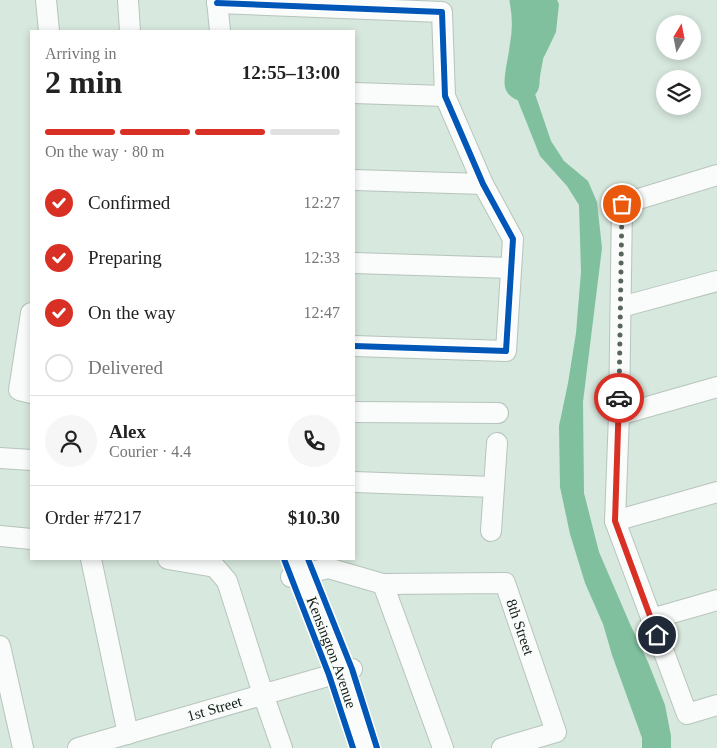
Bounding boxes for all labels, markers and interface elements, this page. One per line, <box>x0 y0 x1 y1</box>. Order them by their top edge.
north arrow <box>656 15 701 60</box>
map controls <box>656 15 701 115</box>
text: Arriving in <box>45 45 117 62</box>
text: 12:55–13:00 <box>242 62 340 83</box>
text: 2 min <box>45 64 122 100</box>
button: layers <box>656 70 701 115</box>
text: On the way · 80 m <box>45 143 165 160</box>
pin <box>601 183 643 225</box>
icon: check <box>45 189 73 217</box>
icon: bag <box>608 190 636 218</box>
text: Confirmed <box>88 192 170 213</box>
text: 12:27 <box>304 194 340 211</box>
icon: check <box>45 244 73 272</box>
text: Preparing <box>88 247 162 268</box>
text: 12:33 <box>304 249 340 266</box>
icon: check <box>45 299 73 327</box>
text: On the way <box>88 302 176 323</box>
text: 12:47 <box>304 304 340 321</box>
text: Delivered <box>88 357 163 378</box>
courier <box>594 373 644 423</box>
icon: car <box>605 384 633 412</box>
button: person <box>45 415 97 467</box>
button: phone <box>288 415 340 467</box>
text: Alex <box>109 421 146 442</box>
text: Courier · 4.4 <box>109 443 191 460</box>
text: Order #7217 <box>45 507 142 528</box>
text: $10.30 <box>288 507 340 528</box>
street label: Kensington Avenue <box>303 594 359 711</box>
street label: 8th Street <box>503 597 537 658</box>
pin <box>636 614 678 656</box>
icon: home <box>643 621 671 649</box>
street label: 1st Street <box>185 693 245 724</box>

